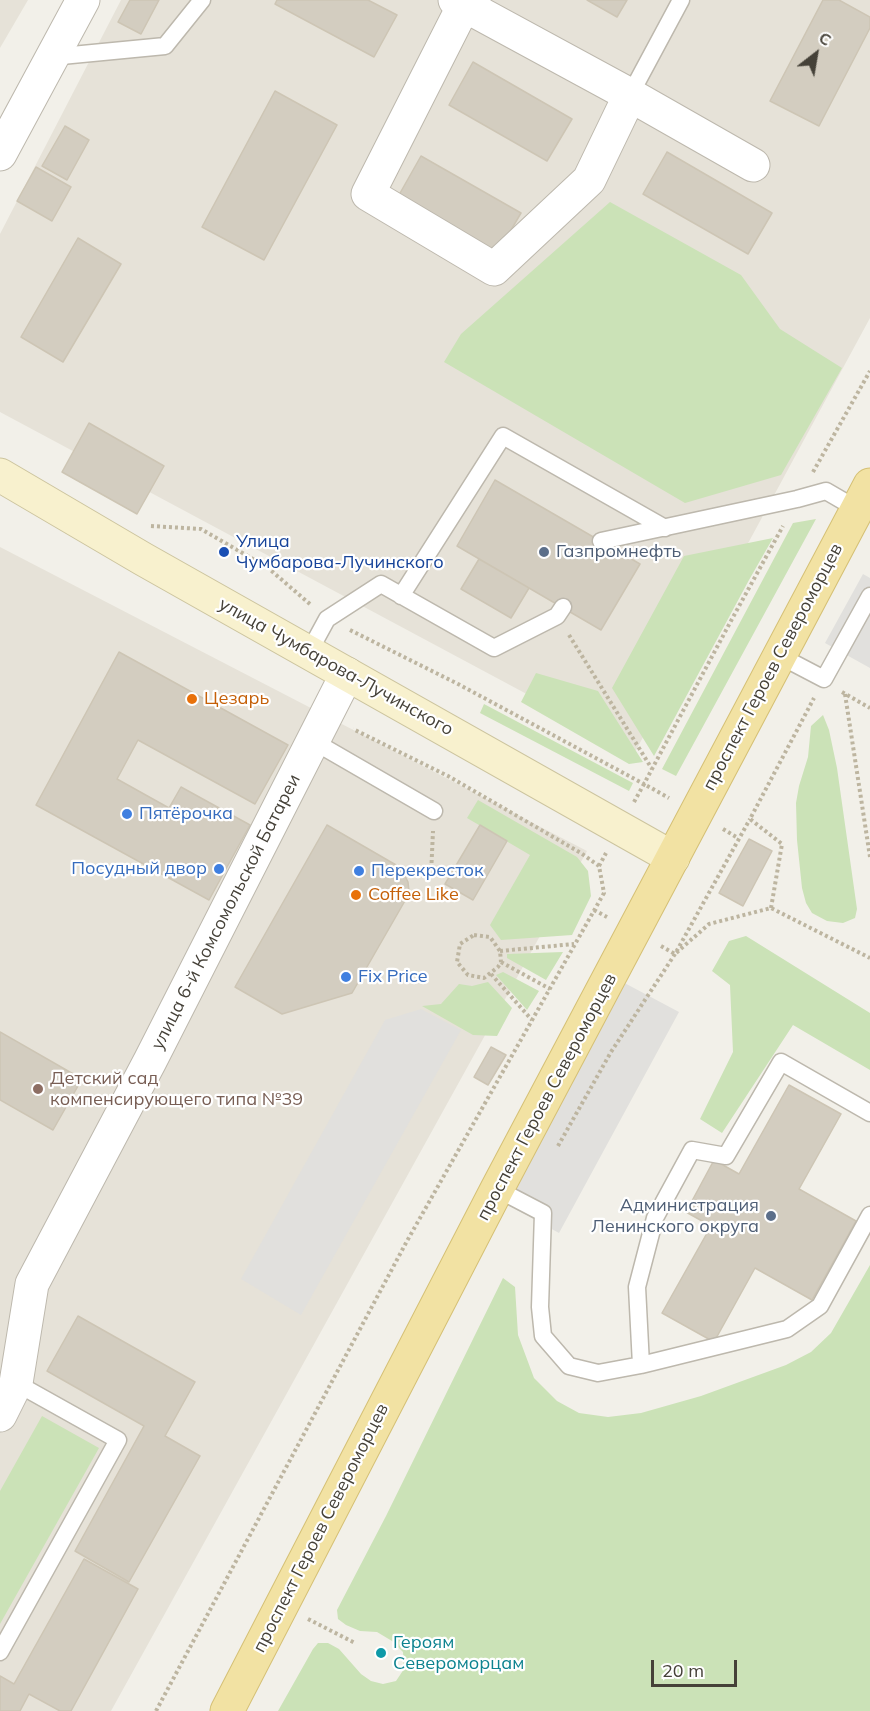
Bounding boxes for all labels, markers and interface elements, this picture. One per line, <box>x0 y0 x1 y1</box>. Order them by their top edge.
north arrow <box>786 24 846 84</box>
text: С <box>815 27 835 50</box>
place label: Улица Чумбарова-Лучинского <box>236 531 444 574</box>
street label: проспект Героев Североморцев <box>699 540 847 794</box>
place label: Газпромнефть <box>556 541 681 563</box>
marker: Улица Чумбарова-Лучинского <box>217 545 231 559</box>
marker: Газпромнефть <box>537 545 551 559</box>
street label: улица Чумбарова-Лучинского <box>215 593 457 741</box>
place label: Цезарь <box>204 688 269 710</box>
marker: Цезарь <box>185 692 199 706</box>
street label: улица 6-й Комсомольской Батареи <box>147 771 305 1053</box>
place label: Пятёрочка <box>139 803 233 825</box>
marker: Пятёрочка <box>120 807 134 821</box>
place label: Посудный двор <box>71 858 207 880</box>
place label: Перекресток <box>371 860 484 882</box>
marker: Посудный двор <box>212 862 226 876</box>
marker: Перекресток <box>352 864 366 878</box>
place label: Coffee Like <box>368 884 459 906</box>
marker: Coffee Like <box>349 888 363 902</box>
place label: Fix Price <box>358 966 428 988</box>
marker: Fix Price <box>339 970 353 984</box>
street label: проспект Героев Североморцев <box>473 970 621 1224</box>
place label: Детский сад компенсирующего типа №39 <box>50 1068 303 1110</box>
marker: Детский сад компенсирующего типа №39 <box>31 1082 45 1096</box>
place label: Администрация Ленинского округа <box>591 1195 759 1238</box>
marker: Администрация Ленинского округа <box>764 1209 778 1223</box>
street label: проспект Героев Североморцев <box>249 1400 393 1656</box>
place label: Героям Cевероморцам <box>393 1632 524 1674</box>
marker: Героям Cевероморцам <box>374 1646 388 1660</box>
scale bar <box>654 1648 740 1686</box>
text: 20 m <box>662 1659 704 1682</box>

